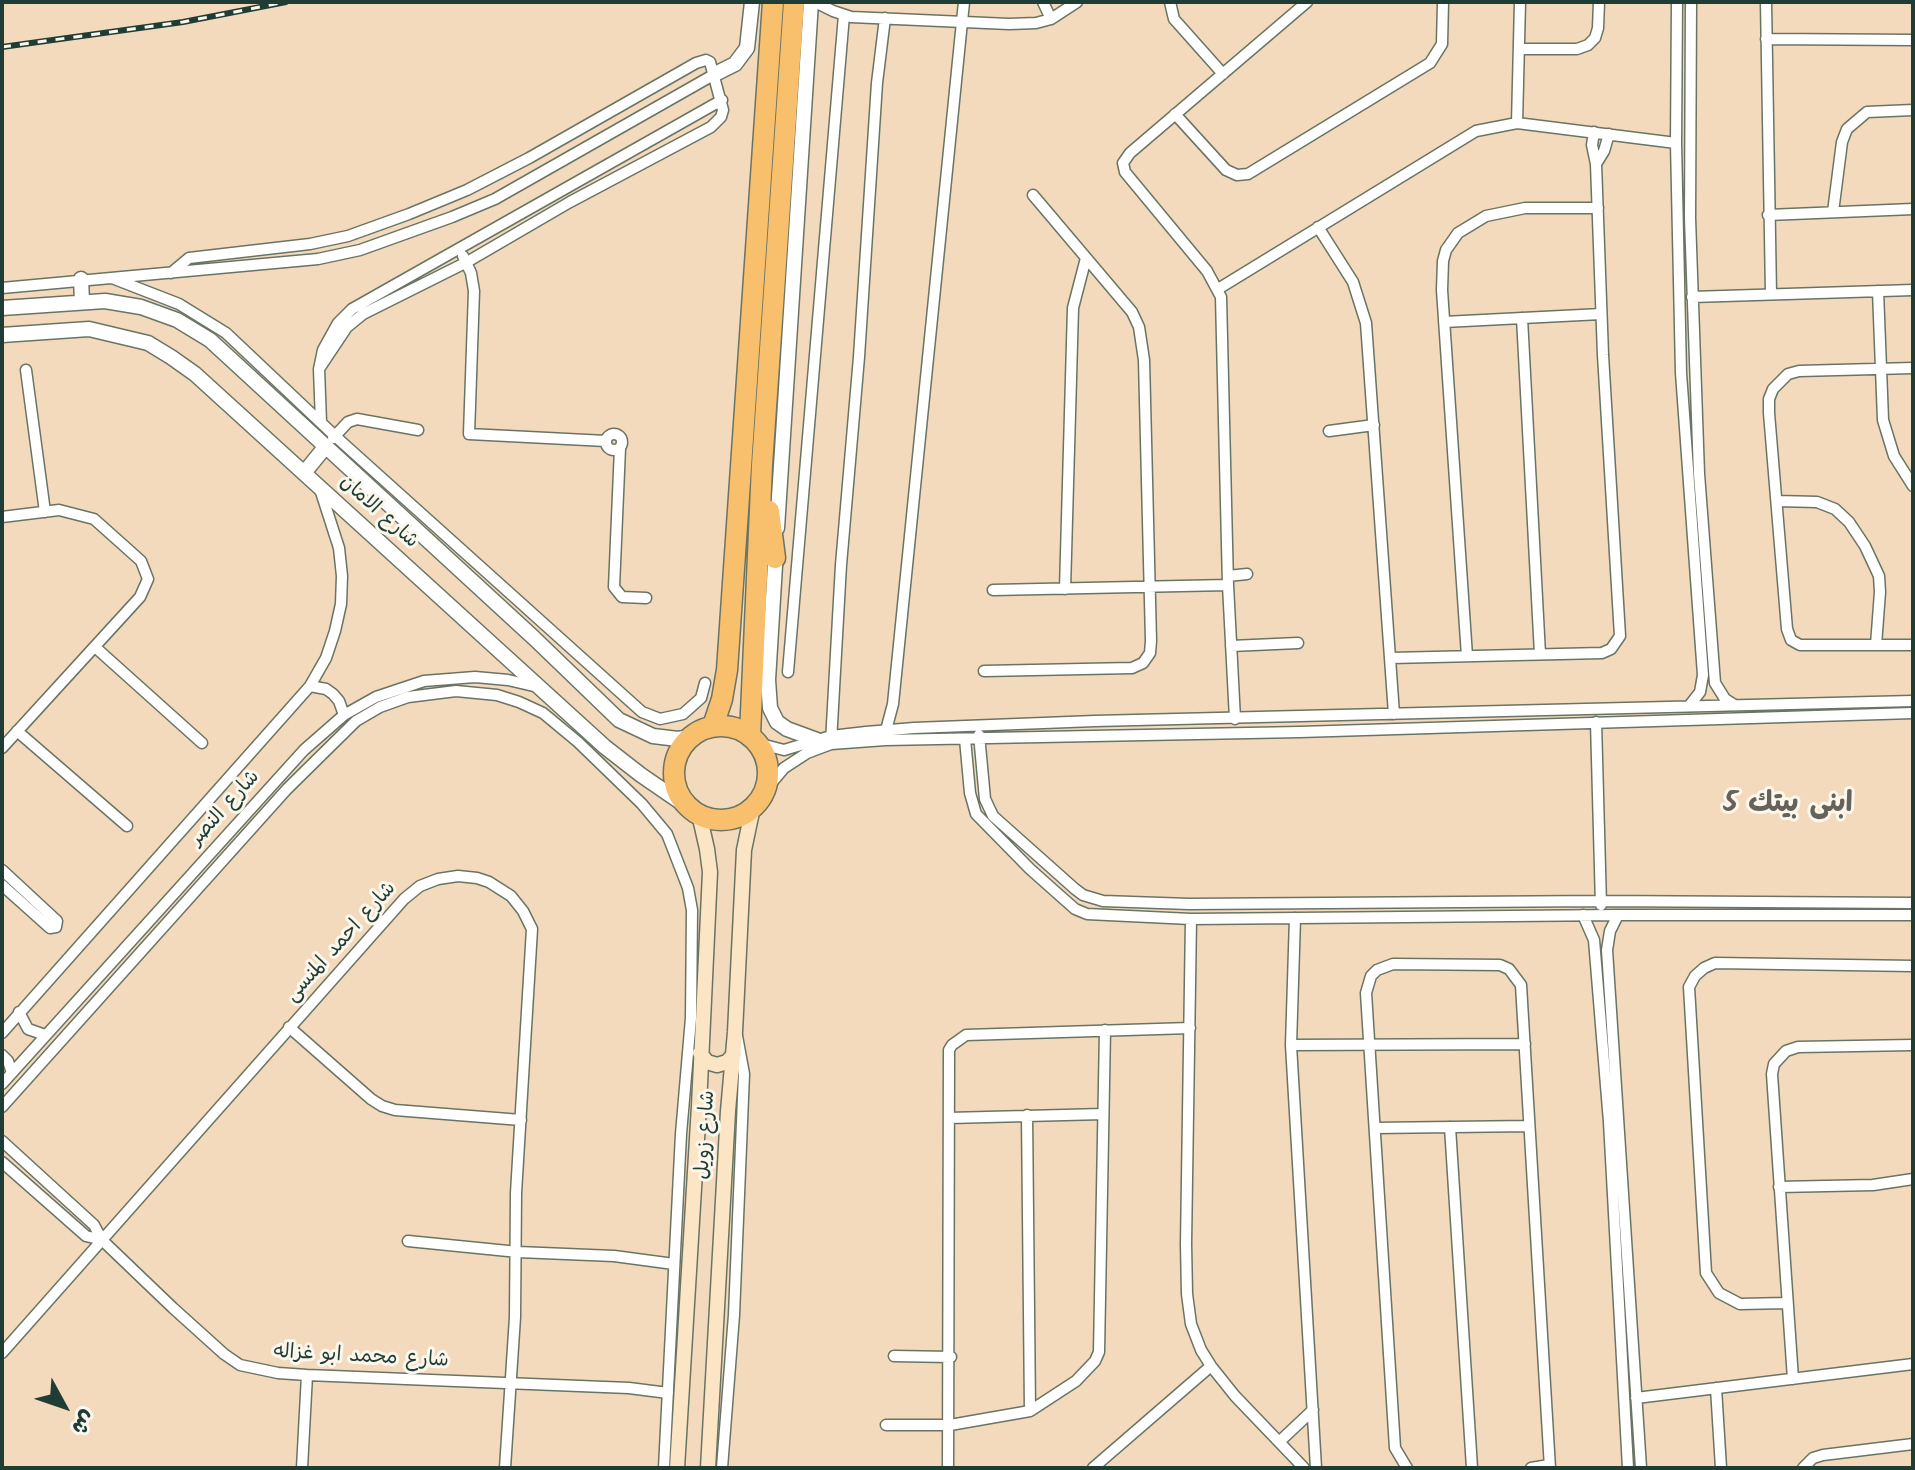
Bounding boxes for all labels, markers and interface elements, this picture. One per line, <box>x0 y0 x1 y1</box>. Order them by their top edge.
street label: شارع الامان <box>334 471 422 555</box>
street label: شارع النصر <box>186 766 266 852</box>
district label: ابنى بيتك 5 <box>1723 789 1853 823</box>
street label: شارع احمد المنسى <box>282 878 402 1008</box>
street label: شارع زويل <box>692 1090 722 1180</box>
street label: شارع محمد ابو غزاله <box>273 1341 449 1375</box>
north arrow <box>24 1366 104 1446</box>
text: ش <box>62 1401 104 1442</box>

